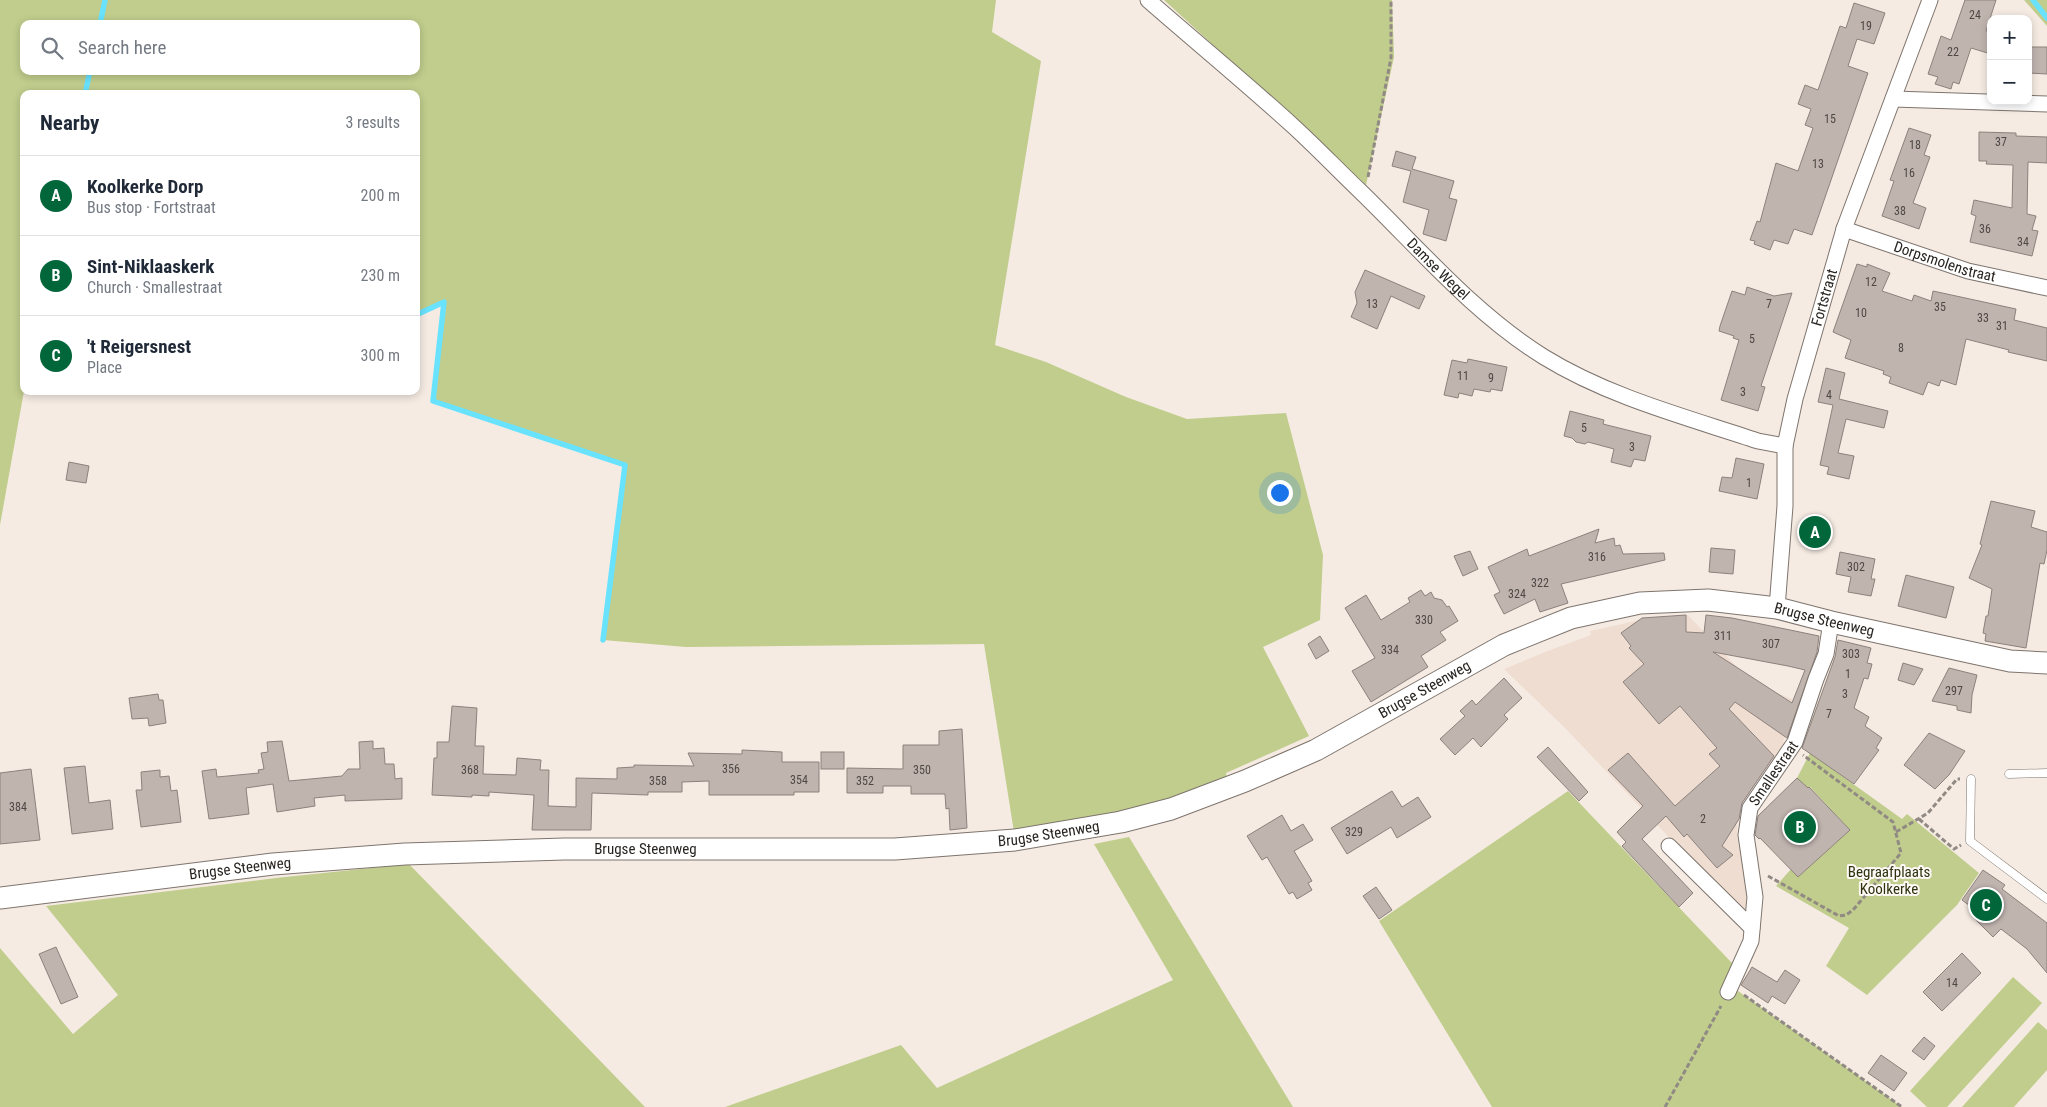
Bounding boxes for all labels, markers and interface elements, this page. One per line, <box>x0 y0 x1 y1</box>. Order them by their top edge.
house number: 24 <box>1969 8 1981 22</box>
map controls <box>1987 15 2032 105</box>
button: + <box>1987 15 2032 60</box>
house number: 19 <box>1860 19 1872 33</box>
search box <box>20 20 420 75</box>
icon: search <box>38 34 66 62</box>
text: Search here <box>78 36 166 59</box>
house number: 22 <box>1947 45 1959 59</box>
button: − <box>1987 60 2032 105</box>
text: Nearby <box>40 111 99 135</box>
house number: 15 <box>1824 112 1836 126</box>
text: 3 results <box>345 113 400 132</box>
house number: 37 <box>1995 135 2007 149</box>
house number: 18 <box>1909 138 1921 152</box>
house number: 13 <box>1812 157 1824 171</box>
house number: 16 <box>1903 166 1915 180</box>
text: Koolkerke Dorp <box>87 175 204 198</box>
text: A <box>51 186 61 205</box>
text: 200 m <box>361 186 400 205</box>
text: Bus stop · Fortstraat <box>87 198 216 217</box>
house number: 38 <box>1894 204 1906 218</box>
house number: 36 <box>1979 222 1991 236</box>
street label: Damse Wegel <box>1403 235 1473 304</box>
house number: 34 <box>2017 235 2029 249</box>
street label: Dorpsmolenstraat <box>1891 237 1997 286</box>
text: Sint-Niklaaskerk <box>87 255 214 278</box>
text: B <box>52 266 60 285</box>
text: 230 m <box>361 266 400 285</box>
street label: Fortstraat <box>1808 267 1841 328</box>
house number: 12 <box>1865 275 1877 289</box>
text: Church · Smallestraat <box>87 278 222 297</box>
house number: 13 <box>1366 297 1378 311</box>
house number: 7 <box>1766 297 1772 311</box>
house number: 35 <box>1934 300 1946 314</box>
house number: 10 <box>1855 306 1867 320</box>
house number: 33 <box>1977 311 1989 325</box>
house number: 31 <box>1996 319 2008 333</box>
house number: 5 <box>1749 332 1755 346</box>
text: 't Reigersnest <box>87 335 191 358</box>
house number: 8 <box>1898 341 1904 355</box>
text: C <box>51 346 61 365</box>
text: 300 m <box>361 346 400 365</box>
text: Place <box>87 358 122 377</box>
house number: 11 <box>1457 369 1469 383</box>
house number: 9 <box>1488 371 1494 385</box>
house number: 3 <box>1740 385 1746 399</box>
house number: 4 <box>1826 388 1832 402</box>
house number: 5 <box>1581 421 1587 435</box>
house number: 3 <box>1629 440 1635 454</box>
house number: 1 <box>1746 476 1752 490</box>
your location <box>1267 480 1293 506</box>
pin: A <box>1799 513 1831 551</box>
house number: 316 <box>1588 550 1606 564</box>
house number: 302 <box>1847 560 1865 574</box>
house number: 322 <box>1531 576 1549 590</box>
house number: 324 <box>1508 587 1526 601</box>
street label: Brugse Steenweg <box>1772 599 1876 640</box>
house number: 330 <box>1415 613 1433 627</box>
house number: 311 <box>1714 629 1732 643</box>
house number: 307 <box>1762 637 1780 651</box>
house number: 334 <box>1381 643 1399 657</box>
house number: 303 <box>1842 647 1860 661</box>
street label: Brugse Steenweg <box>1375 657 1474 722</box>
house number: 1 <box>1845 667 1851 681</box>
house number: 297 <box>1945 684 1963 698</box>
house number: 3 <box>1842 687 1848 701</box>
house number: 7 <box>1826 707 1832 721</box>
street label: Smallestraat <box>1745 737 1802 809</box>
house number: 356 <box>722 762 740 776</box>
house number: 368 <box>461 763 479 777</box>
house number: 350 <box>913 763 931 777</box>
house number: 354 <box>790 773 808 787</box>
house number: 358 <box>649 774 667 788</box>
house number: 352 <box>856 774 874 788</box>
house number: 384 <box>9 800 27 814</box>
pin: B <box>1784 808 1816 846</box>
house number: 2 <box>1700 812 1706 826</box>
street label: Brugse Steenweg <box>997 817 1101 850</box>
house number: 329 <box>1345 825 1363 839</box>
street label: Brugse Steenweg <box>594 840 697 858</box>
street label: Brugse Steenweg <box>188 854 292 883</box>
park label: Begraafplaats Koolkerke <box>1848 863 1930 898</box>
pin: C <box>1970 886 2002 924</box>
house number: 14 <box>1946 976 1958 990</box>

